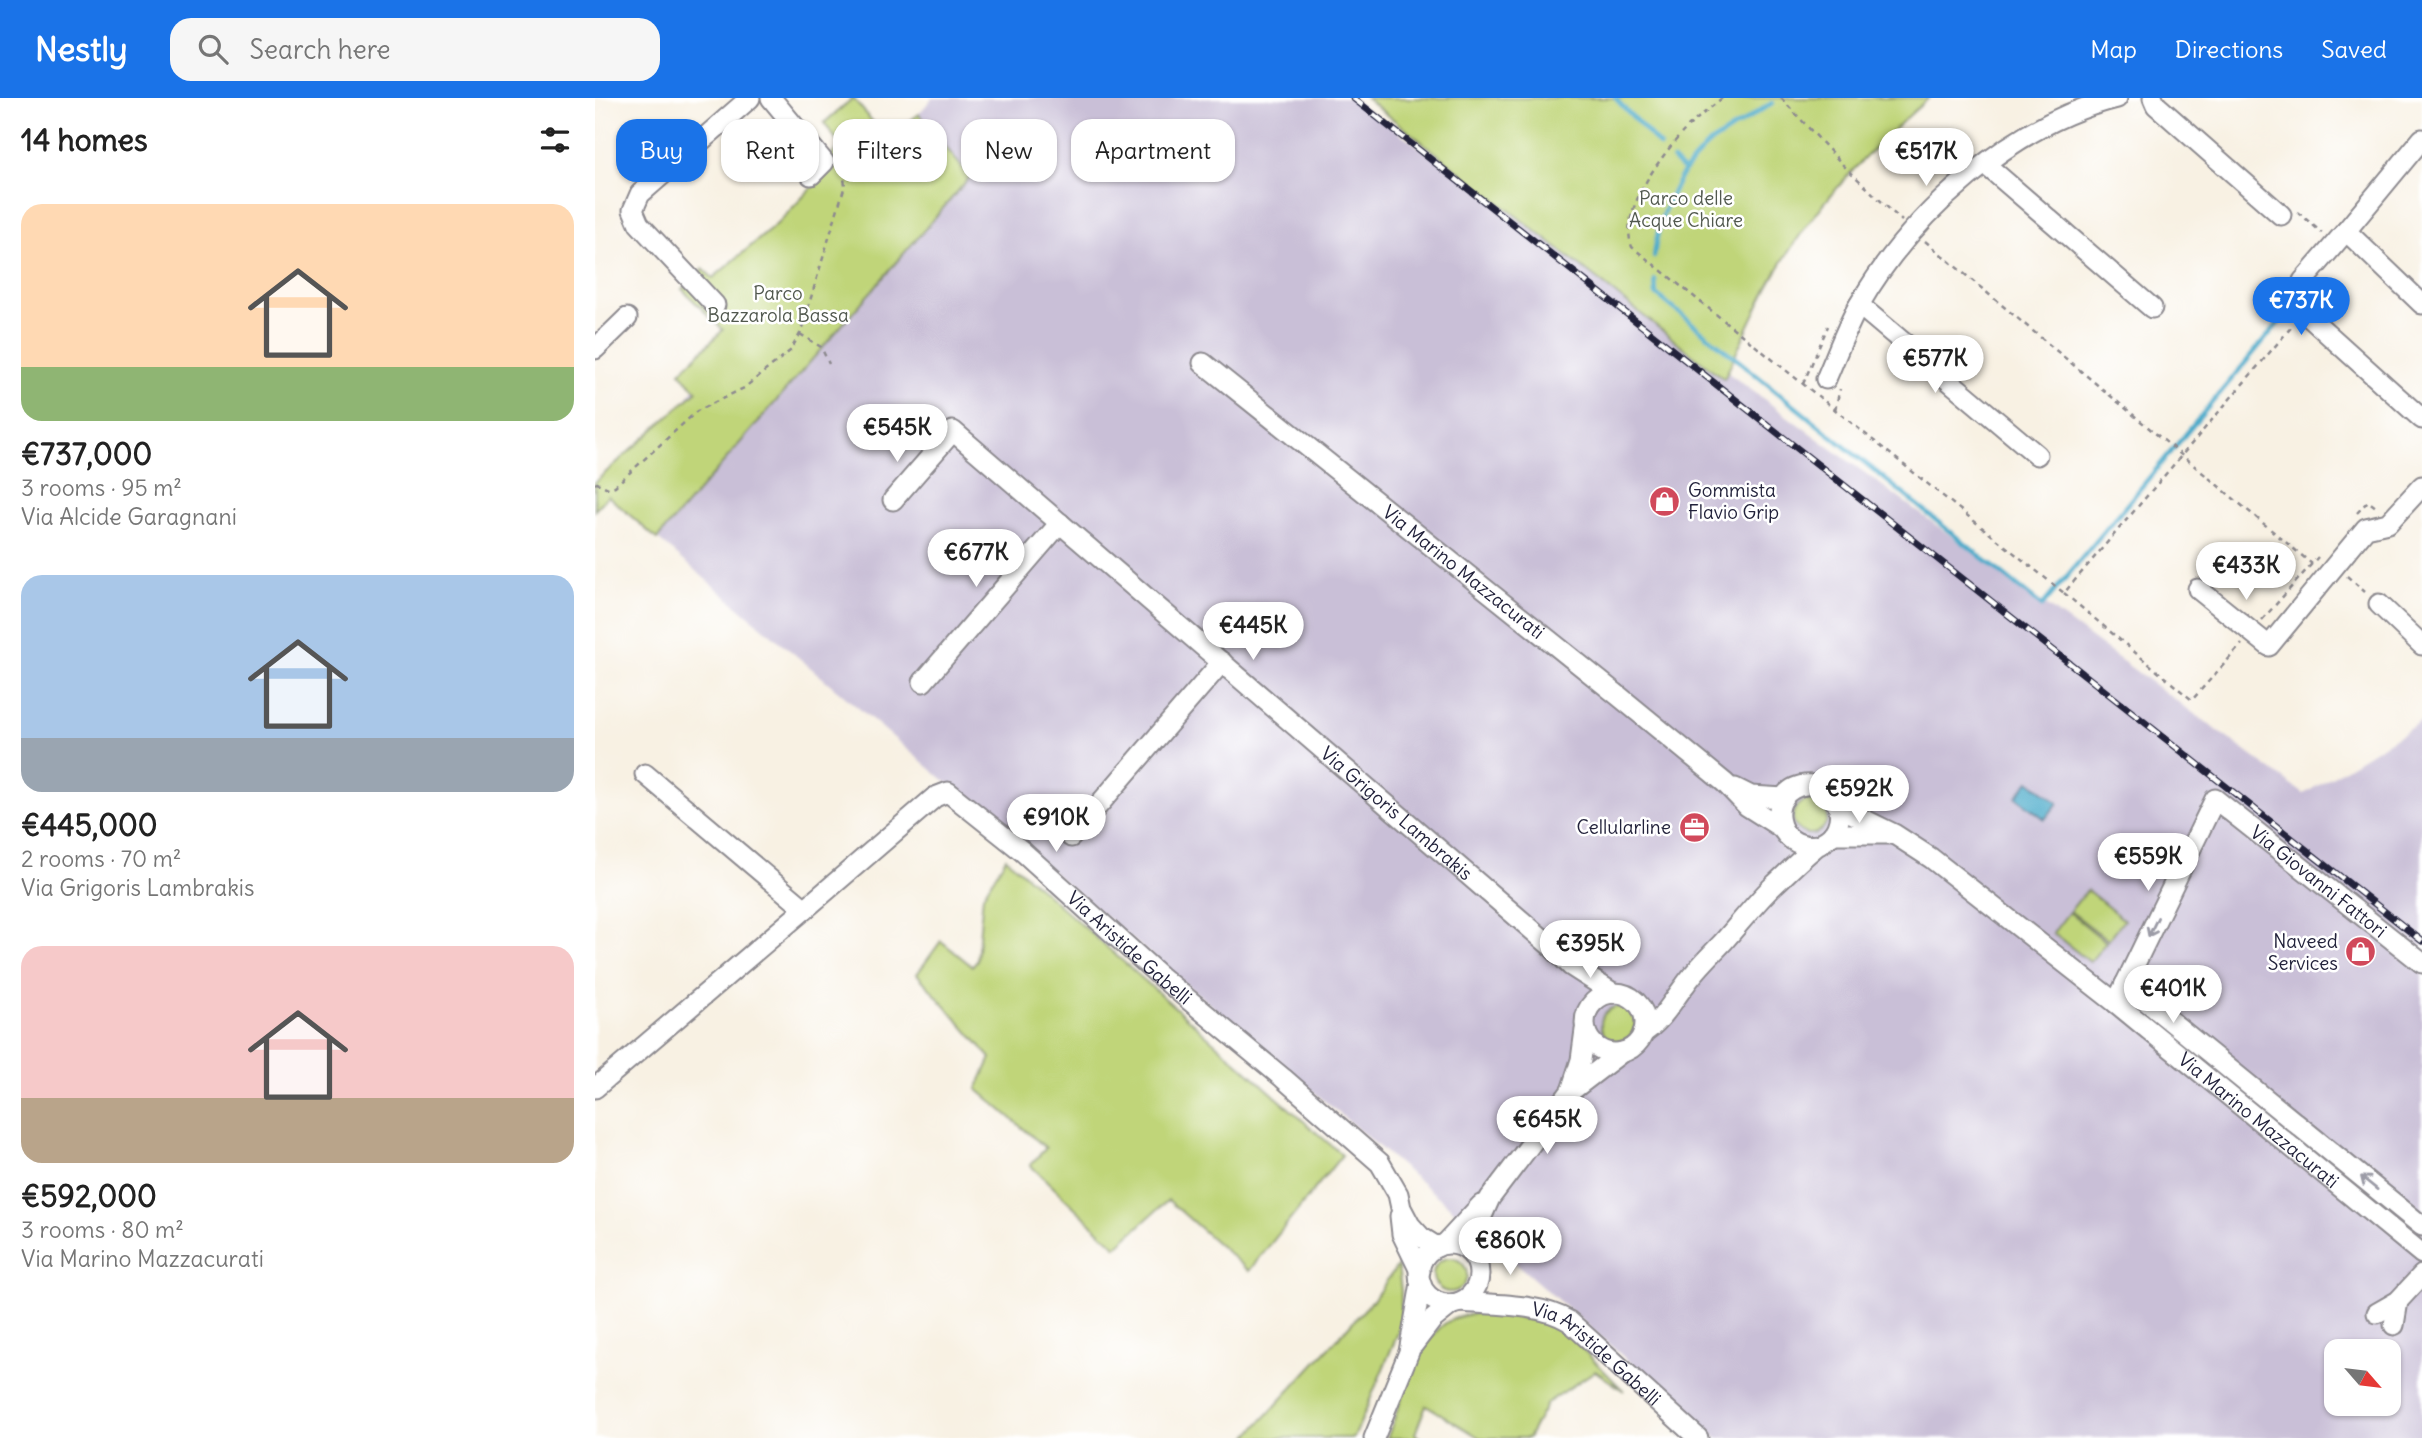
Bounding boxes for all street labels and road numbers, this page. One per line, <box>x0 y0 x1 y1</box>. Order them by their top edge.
street label: Via Marino Mazzacurati <box>1378 500 1550 644</box>
street label: Via Grigoris Lambrakis <box>1316 741 1478 885</box>
street label: Via Giovanni Fattori <box>2246 820 2392 942</box>
street label: Via Aristide Gabelli <box>1062 886 1197 1009</box>
street label: Via Marino Mazzacurati <box>2173 1047 2344 1193</box>
street label: Via Aristide Gabelli <box>1530 1296 1666 1410</box>

